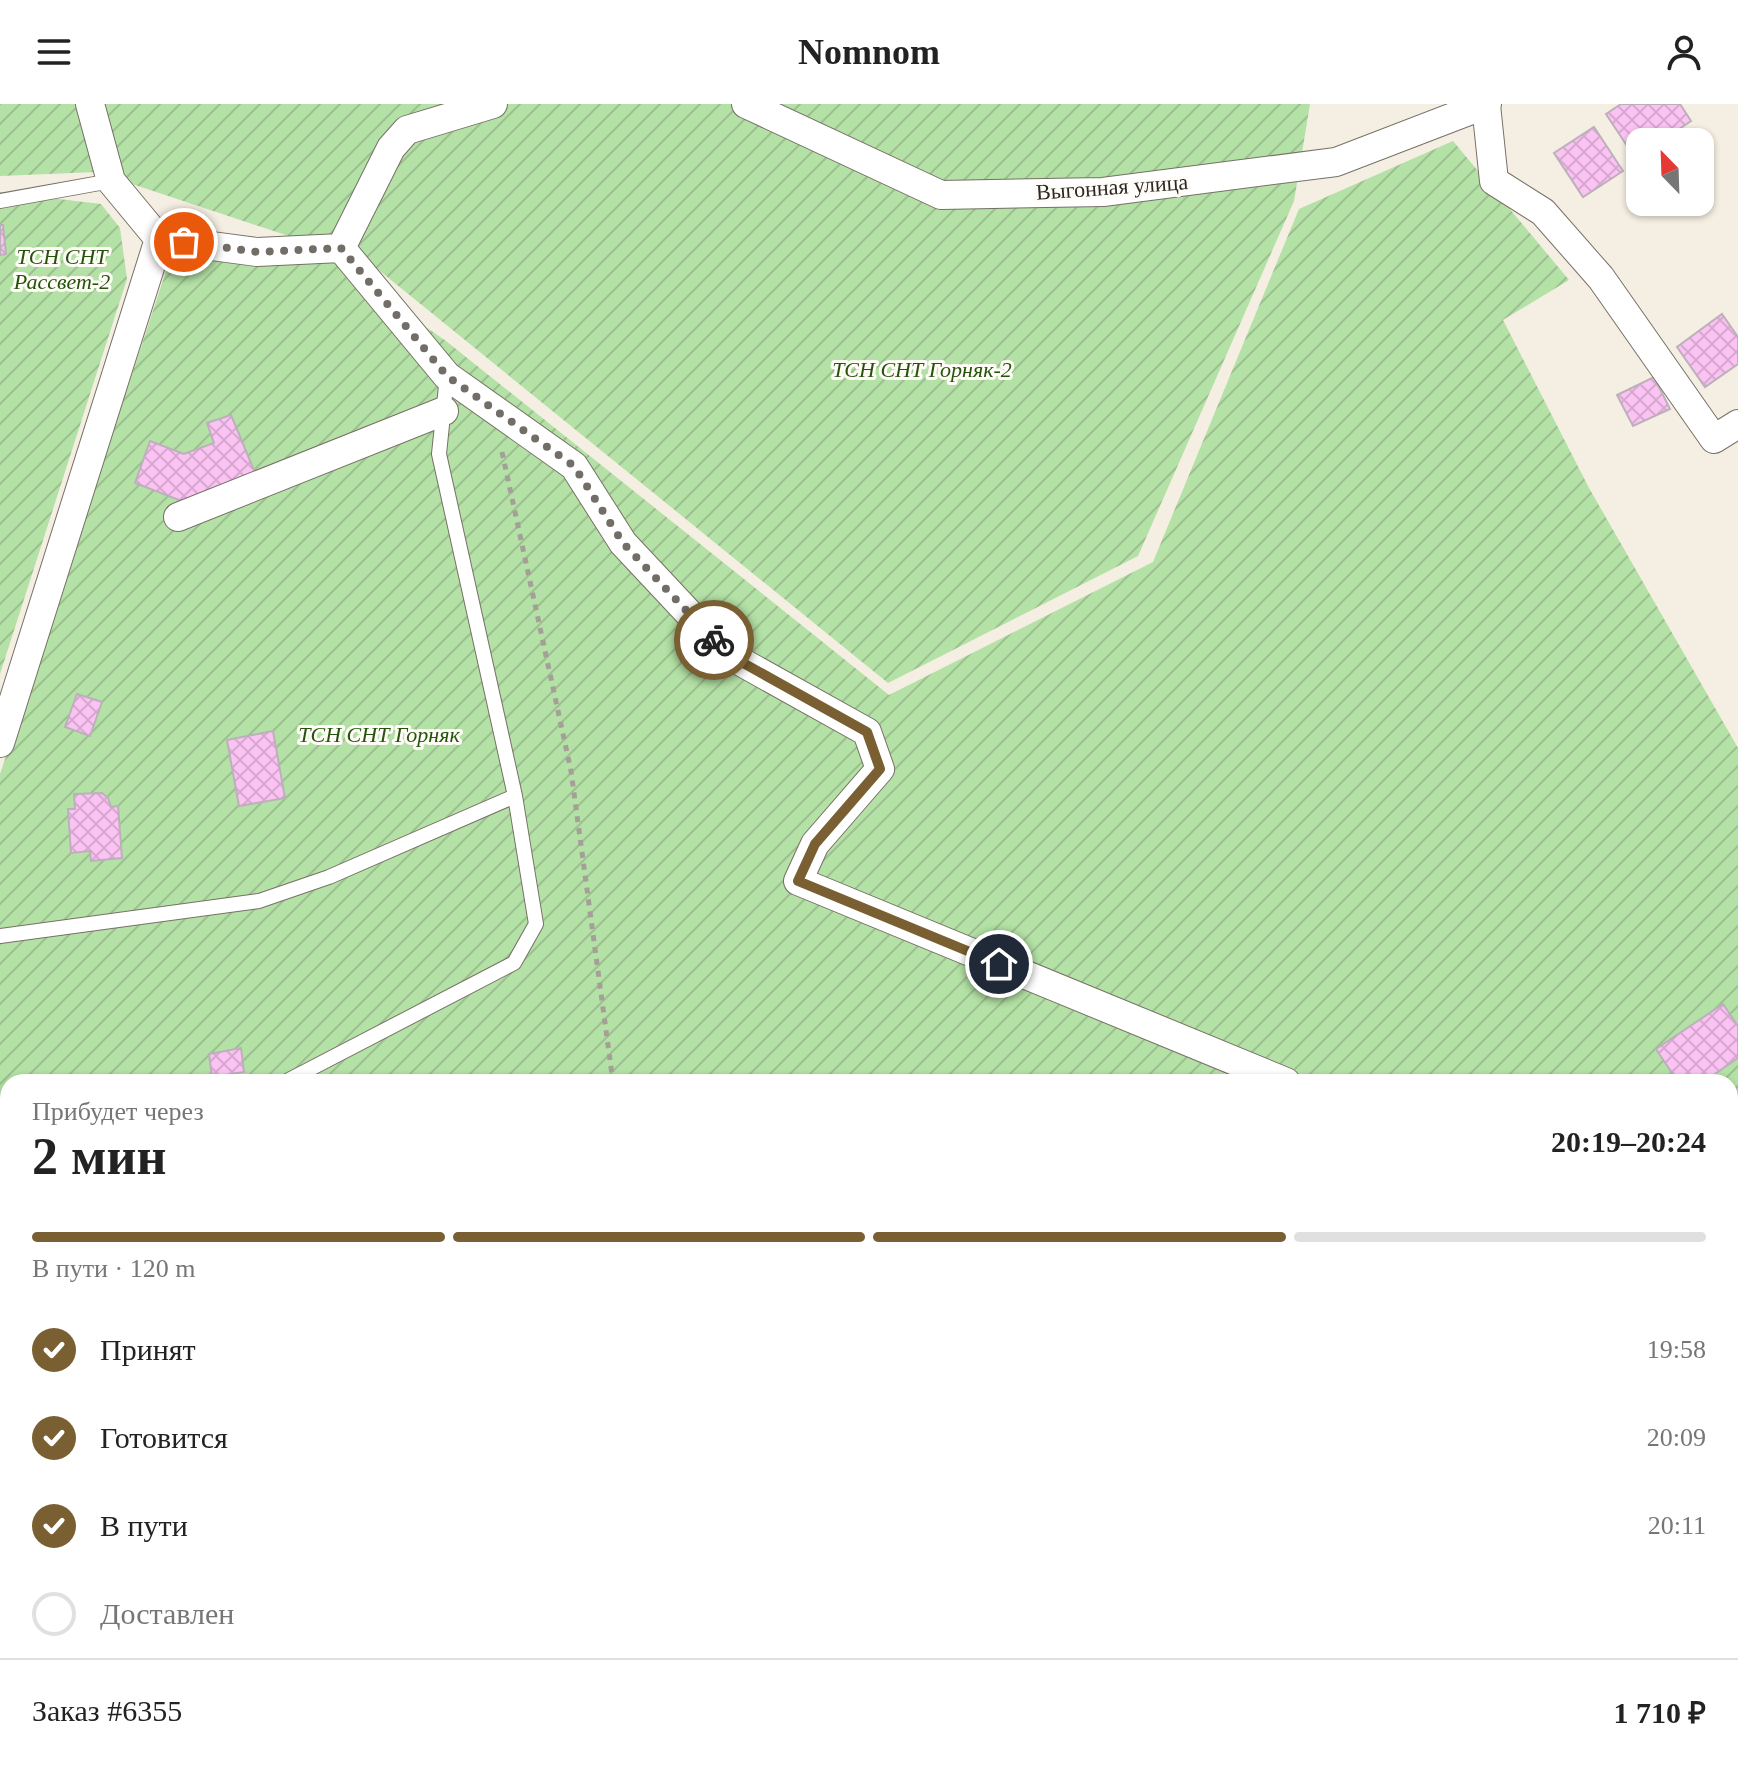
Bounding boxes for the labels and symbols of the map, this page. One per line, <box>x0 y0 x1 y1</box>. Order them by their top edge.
north arrow <box>1626 128 1714 216</box>
street label: Выгонная улица <box>1035 169 1189 205</box>
pin <box>150 208 218 276</box>
park label: ТСН СНТ Рассвет-2 <box>13 244 110 294</box>
park label: ТСН СНТ Горняк-2 <box>832 357 1012 382</box>
courier <box>674 600 754 680</box>
park label: ТСН СНТ Горняк <box>298 722 460 747</box>
pin <box>965 930 1033 998</box>

